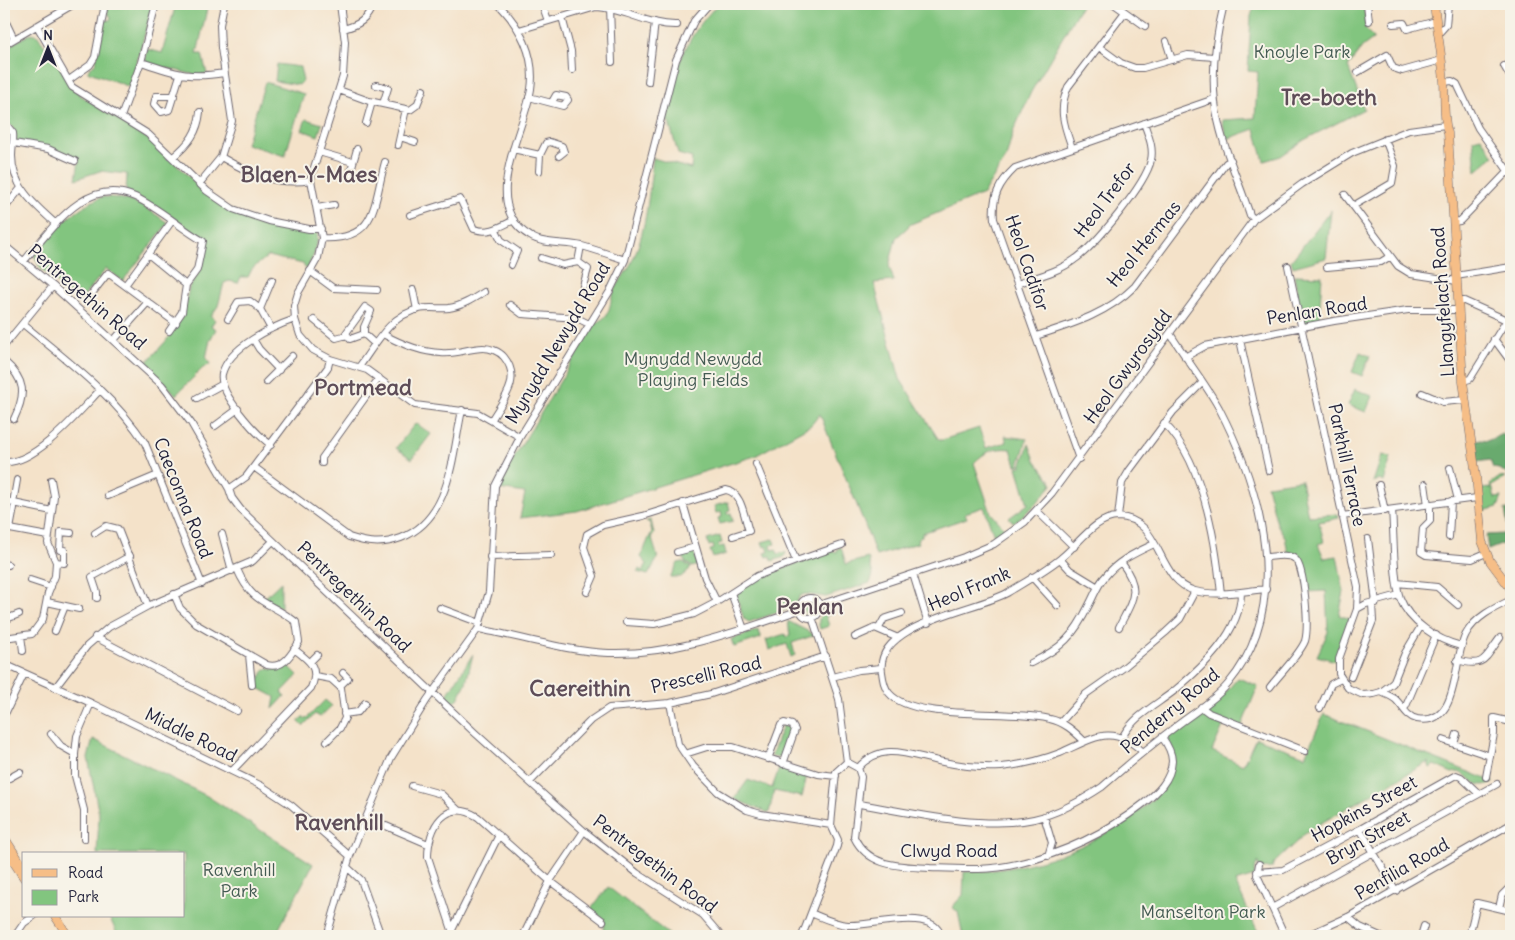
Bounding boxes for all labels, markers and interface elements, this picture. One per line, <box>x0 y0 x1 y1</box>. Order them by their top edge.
north arrow <box>22 22 72 72</box>
text: N <box>43 26 53 44</box>
park label: Knoyle Park <box>1253 40 1351 63</box>
district label: Tre-boeth <box>1281 83 1377 111</box>
street label: Heol Trefor <box>1069 157 1141 242</box>
district label: Blaen-Y-Maes <box>241 160 377 188</box>
street label: Heol Hermas <box>1102 196 1186 292</box>
street label: Heol Cadifor <box>1000 212 1055 315</box>
street label: Llangyfelach Road <box>1426 226 1459 378</box>
street label: Pentregethin Road <box>23 239 152 355</box>
street label: Mynydd Newydd Road <box>500 257 615 428</box>
street label: Penlan Road <box>1265 291 1369 330</box>
street label: Heol Gwyrosydd <box>1079 305 1177 428</box>
park label: Mynydd Newydd Playing Fields <box>624 347 763 391</box>
district label: Portmead <box>314 373 412 401</box>
street label: Parkhill Terrace <box>1323 401 1372 528</box>
street label: Caeconna Road <box>149 434 218 562</box>
street label: Pentregethin Road <box>292 536 417 657</box>
street label: Heol Frank <box>924 561 1014 616</box>
district label: Penlan <box>776 592 844 620</box>
street label: Prescelli Road <box>648 651 764 698</box>
street label: Penderry Road <box>1116 662 1224 759</box>
district label: Caereithin <box>529 674 631 702</box>
street label: Middle Road <box>141 702 242 767</box>
street label: Hopkins Street <box>1307 770 1421 847</box>
street label: Bryn Street <box>1322 805 1414 870</box>
district label: Ravenhill <box>294 808 384 836</box>
street label: Pentregethin Road <box>589 809 722 918</box>
street label: Penfilia Road <box>1351 832 1453 905</box>
street label: Clwyd Road <box>900 839 998 862</box>
legend <box>22 852 185 918</box>
park label: Ravenhill Park <box>203 858 275 902</box>
text: Road <box>68 863 103 882</box>
text: Park <box>68 887 99 906</box>
park label: Manselton Park <box>1140 900 1266 923</box>

